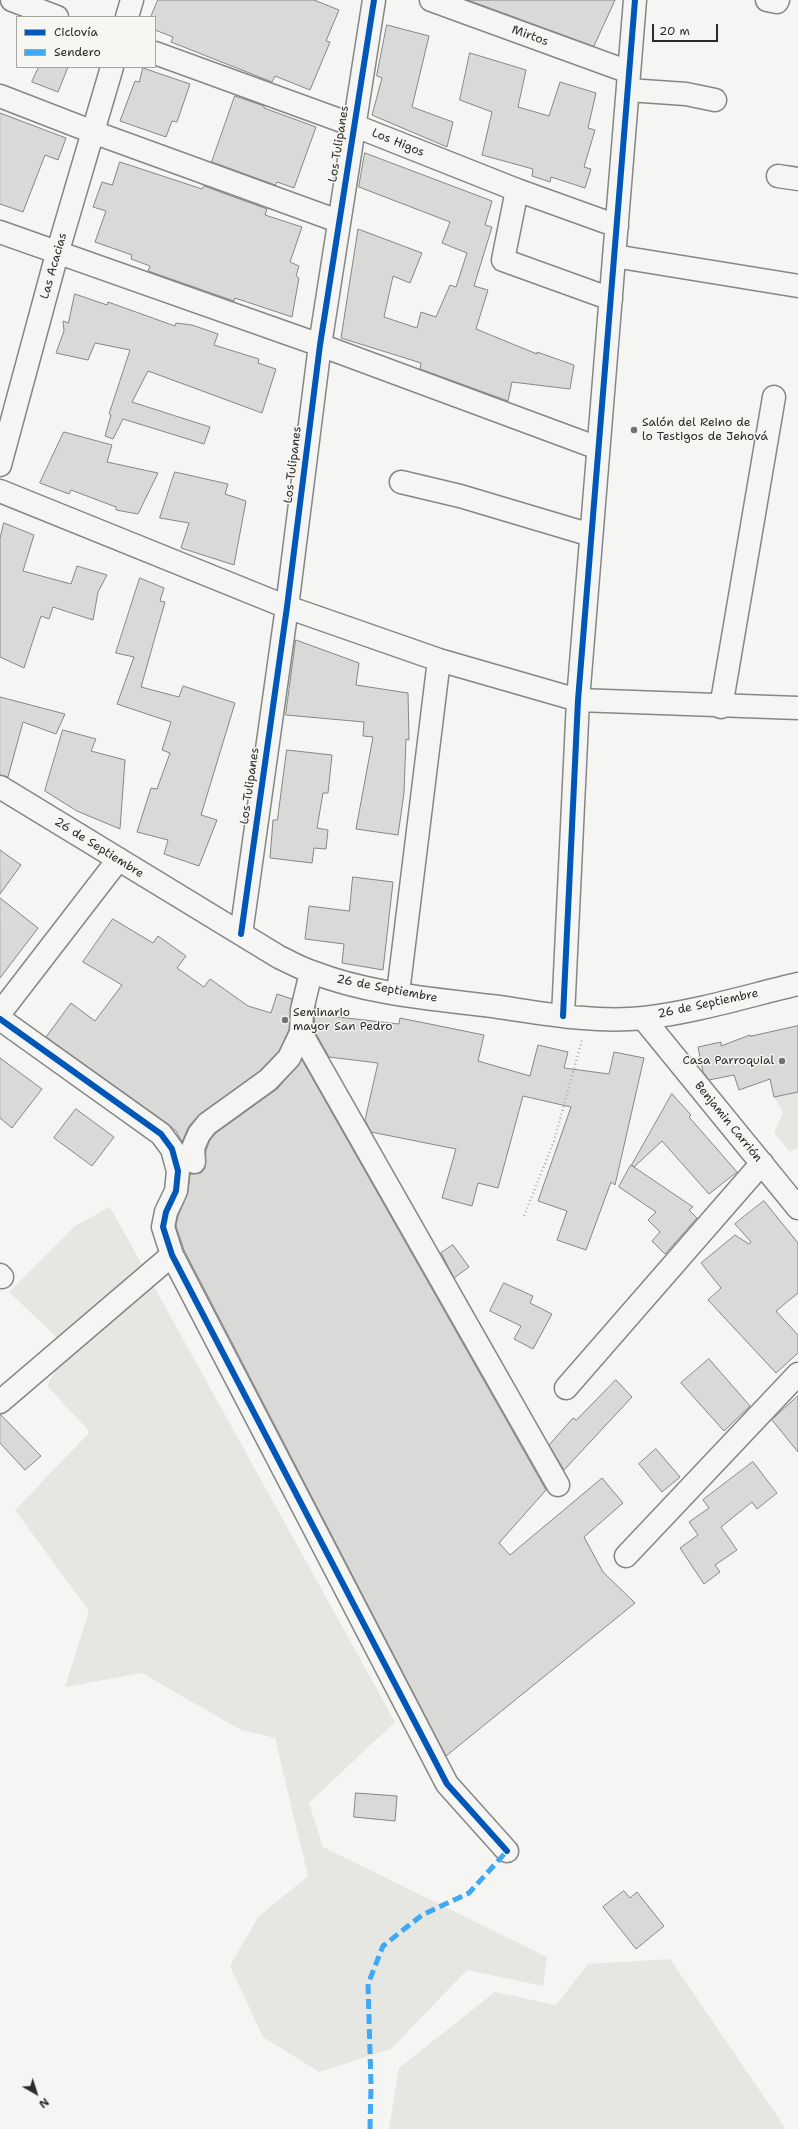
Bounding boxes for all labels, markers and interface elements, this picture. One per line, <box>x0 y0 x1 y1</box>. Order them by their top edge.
legend <box>16 16 156 68</box>
scale bar <box>654 16 720 42</box>
street label: Mirtos <box>510 23 550 49</box>
text: 20 m <box>659 23 690 39</box>
text: Ciclovía <box>54 24 98 40</box>
text: Sendero <box>54 44 101 60</box>
street label: Los Tulipanes <box>326 105 352 183</box>
street label: Los Higos <box>370 126 426 160</box>
street label: Las Acacias <box>38 231 70 301</box>
place label: Salón del Reino de lo Testigos de Jehová <box>642 416 768 444</box>
marker: Salón del Reino de lo Testigos de Jehová <box>629 425 639 435</box>
street label: Los Tulipanes <box>281 426 305 504</box>
street label: Los Tulipanes <box>237 747 263 825</box>
street label: 26 de Septiembre <box>52 815 146 881</box>
street label: 26 de Septiembre <box>335 972 439 1006</box>
street label: 26 de Septiembre <box>656 986 760 1022</box>
place label: Seminario mayor San Pedro <box>293 1006 393 1034</box>
marker: Seminario mayor San Pedro <box>280 1015 290 1025</box>
place label: Casa Parroquial <box>683 1054 774 1068</box>
marker: Casa Parroquial <box>777 1056 787 1066</box>
street label: Benjamin Carrión <box>691 1079 765 1165</box>
north arrow <box>16 2073 56 2113</box>
text: N <box>36 2094 52 2111</box>

